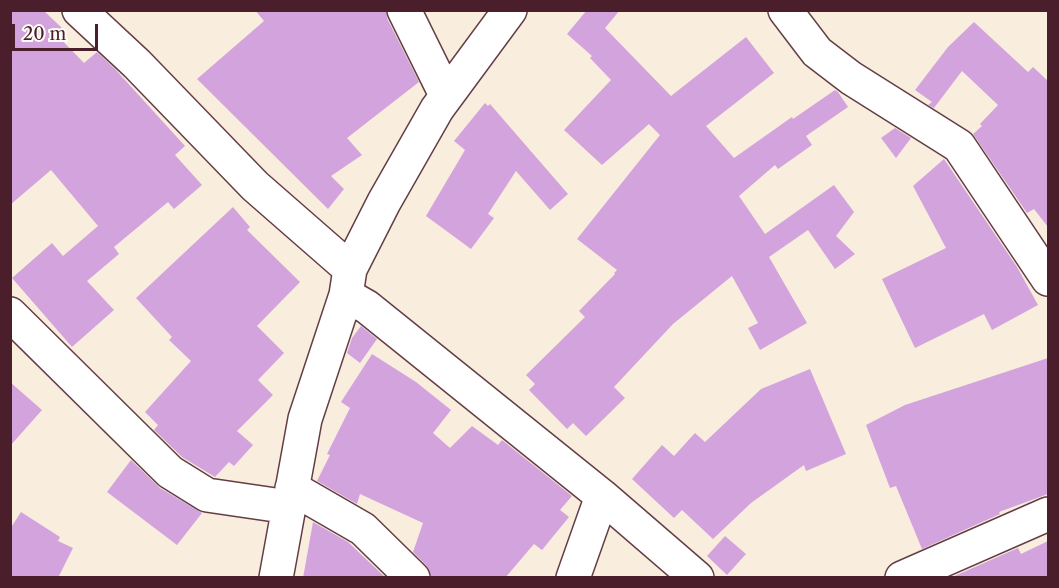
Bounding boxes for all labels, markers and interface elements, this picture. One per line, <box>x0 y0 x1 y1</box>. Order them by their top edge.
scale bar <box>15 12 100 50</box>
text: 20 m <box>23 23 66 45</box>

